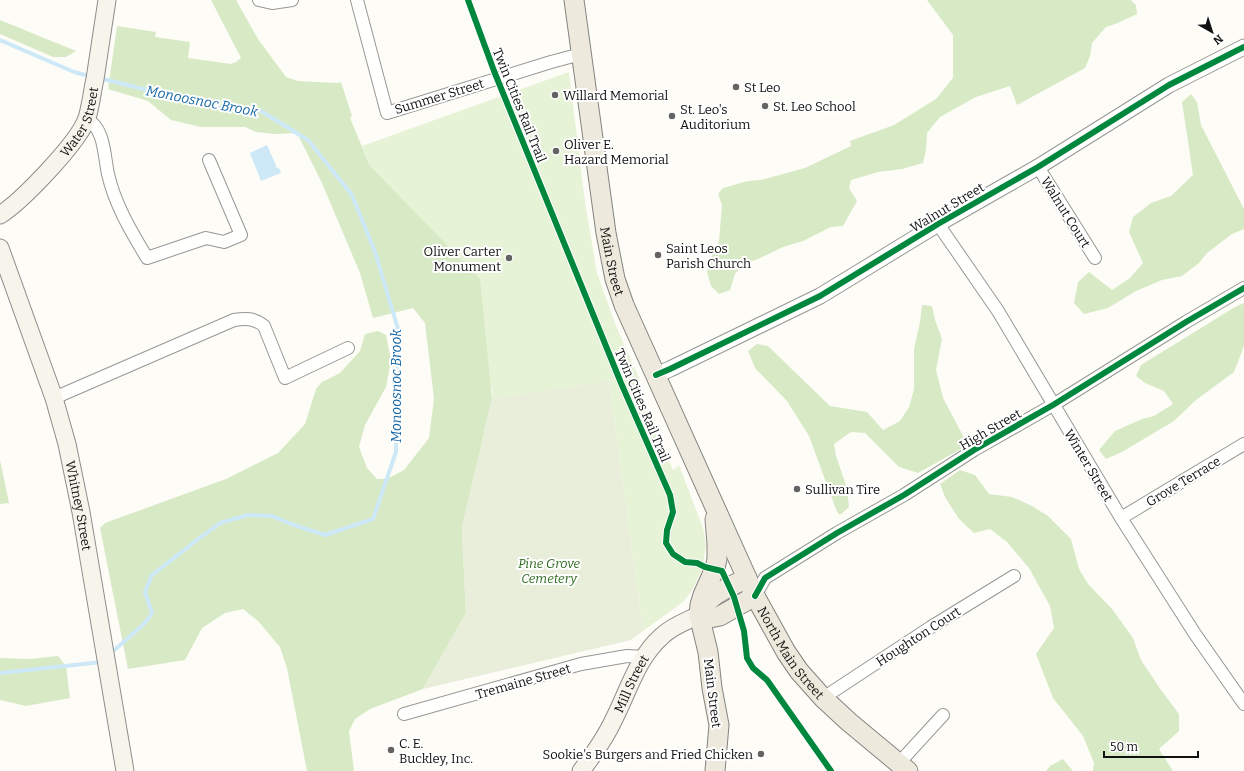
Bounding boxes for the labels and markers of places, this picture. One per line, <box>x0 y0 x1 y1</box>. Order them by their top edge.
place label: St Leo <box>744 80 781 95</box>
marker: St Leo <box>731 82 741 92</box>
place label: Willard Memorial <box>563 88 669 103</box>
marker: Willard Memorial <box>550 90 560 100</box>
place label: St. Leo School <box>773 99 856 114</box>
marker: St. Leo School <box>760 101 770 111</box>
place label: St. Leo's Auditorium <box>680 102 751 132</box>
marker: St. Leo's Auditorium <box>667 111 677 121</box>
place label: Oliver E. Hazard Memorial <box>564 137 669 167</box>
marker: Oliver E. Hazard Memorial <box>551 146 561 156</box>
place label: Saint Leos Parish Church <box>666 241 751 271</box>
place label: Oliver Carter Monument <box>424 244 501 274</box>
marker: Saint Leos Parish Church <box>653 250 663 260</box>
marker: Oliver Carter Monument <box>504 253 514 263</box>
place label: Sullivan Tire <box>805 482 880 497</box>
marker: Sullivan Tire <box>792 484 802 494</box>
place label: C. E. Buckley, Inc. <box>399 736 473 766</box>
marker: C. E. Buckley, Inc. <box>386 745 396 755</box>
place label: Sookie's Burgers and Fried Chicken <box>543 747 754 762</box>
marker: Sookie's Burgers and Fried Chicken <box>756 749 766 759</box>

